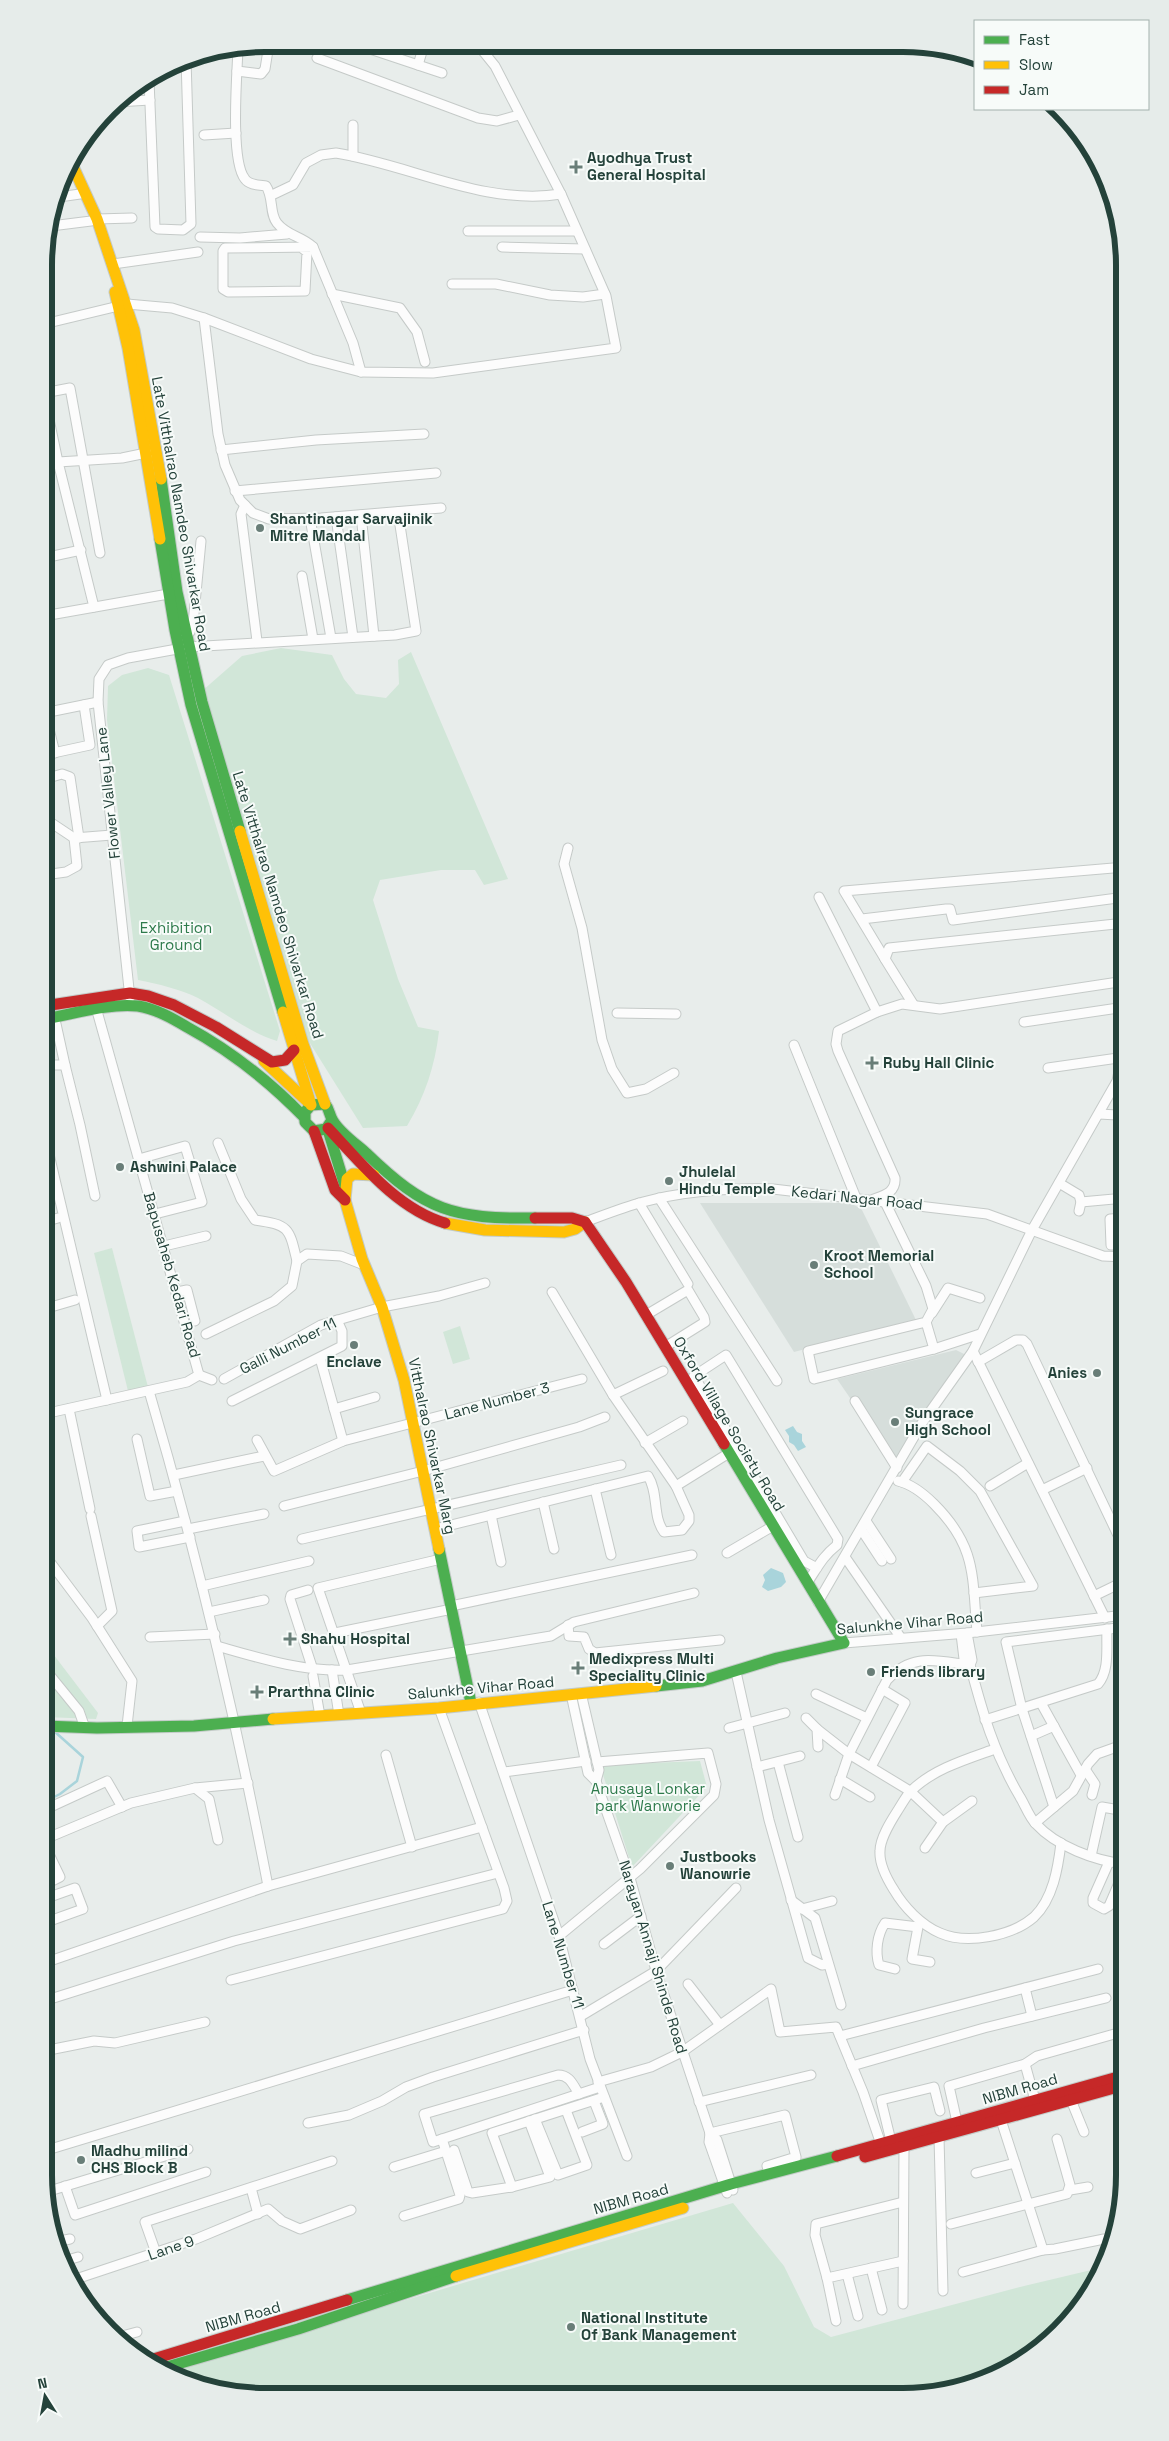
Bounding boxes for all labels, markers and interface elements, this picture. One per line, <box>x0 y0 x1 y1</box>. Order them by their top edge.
legend <box>974 20 1149 110</box>
text: Fast <box>1019 30 1050 49</box>
text: Slow <box>1019 55 1053 74</box>
text: Jam <box>1019 80 1049 99</box>
place label: Ayodhya Trust General Hospital <box>587 148 706 184</box>
marker: Ayodhya Trust General Hospital <box>569 160 583 174</box>
street label: Late Vitthalrao Namdeo Shivarkar Road <box>148 375 215 653</box>
place label: Shantinagar Sarvajinik Mitre Mandal <box>270 509 433 545</box>
marker: Shantinagar Sarvajinik Mitre Mandal <box>254 522 266 534</box>
street label: Flower Valley Lane <box>91 726 124 860</box>
street label: Late Vitthalrao Namdeo Shivarkar Road <box>229 769 328 1041</box>
park label: Exhibition Ground <box>140 918 212 954</box>
place label: Ruby Hall Clinic <box>883 1053 995 1072</box>
marker: Ruby Hall Clinic <box>865 1056 879 1070</box>
place label: Ashwini Palace <box>130 1157 237 1176</box>
marker: Ashwini Palace <box>114 1161 126 1173</box>
place label: Jhulelal Hindu Temple <box>679 1162 776 1198</box>
marker: Jhulelal Hindu Temple <box>663 1175 675 1187</box>
street label: Kedari Nagar Road <box>790 1181 924 1214</box>
street label: Bapusaheb Kedari Road <box>140 1190 205 1360</box>
place label: Kroot Memorial School <box>824 1246 934 1282</box>
marker: Kroot Memorial School <box>808 1259 820 1271</box>
street label: Galli Number 11 <box>236 1313 339 1378</box>
street label: Oxford Village Society Road <box>670 1333 789 1515</box>
marker: Enclave <box>348 1339 360 1351</box>
place label: Enclave <box>326 1352 382 1371</box>
street label: Vitthalrao Shivarkar Marg <box>404 1356 460 1536</box>
place label: Anies <box>1048 1363 1087 1382</box>
marker: Anies <box>1091 1367 1103 1379</box>
street label: Lane Number 3 <box>442 1377 551 1424</box>
place label: Sungrace High School <box>905 1403 991 1439</box>
marker: Sungrace High School <box>889 1416 901 1428</box>
street label: Salunkhe Vihar Road <box>836 1607 984 1638</box>
place label: Shahu Hospital <box>301 1629 410 1648</box>
marker: Shahu Hospital <box>283 1632 297 1646</box>
place label: Medixpress Multi Speciality Clinic <box>589 1649 714 1685</box>
marker: Medixpress Multi Speciality Clinic <box>571 1661 585 1675</box>
place label: Friends library <box>881 1662 985 1681</box>
marker: Friends library <box>865 1666 877 1678</box>
street label: Salunkhe Vihar Road <box>407 1672 555 1703</box>
place label: Prarthna Clinic <box>268 1682 375 1701</box>
marker: Prarthna Clinic <box>250 1685 264 1699</box>
park label: Anusaya Lonkar park Wanworie <box>591 1779 706 1815</box>
place label: Justbooks Wanowrie <box>680 1847 757 1883</box>
street label: Narayan Annaji Shinde Road <box>615 1858 692 2056</box>
marker: Justbooks Wanowrie <box>664 1860 676 1872</box>
street label: Lane Number 11 <box>538 1899 589 2011</box>
street label: NIBM Road <box>980 2069 1060 2108</box>
place label: Madhu milind CHS Block B <box>91 2141 188 2177</box>
marker: Madhu milind CHS Block B <box>75 2154 87 2166</box>
street label: NIBM Road <box>591 2179 671 2218</box>
street label: Lane 9 <box>145 2231 197 2264</box>
street label: NIBM Road <box>203 2297 283 2336</box>
place label: National Institute Of Bank Management <box>581 2308 737 2344</box>
marker: National Institute Of Bank Management <box>565 2321 577 2333</box>
north arrow <box>20 2371 70 2421</box>
text: N <box>36 2374 49 2393</box>

